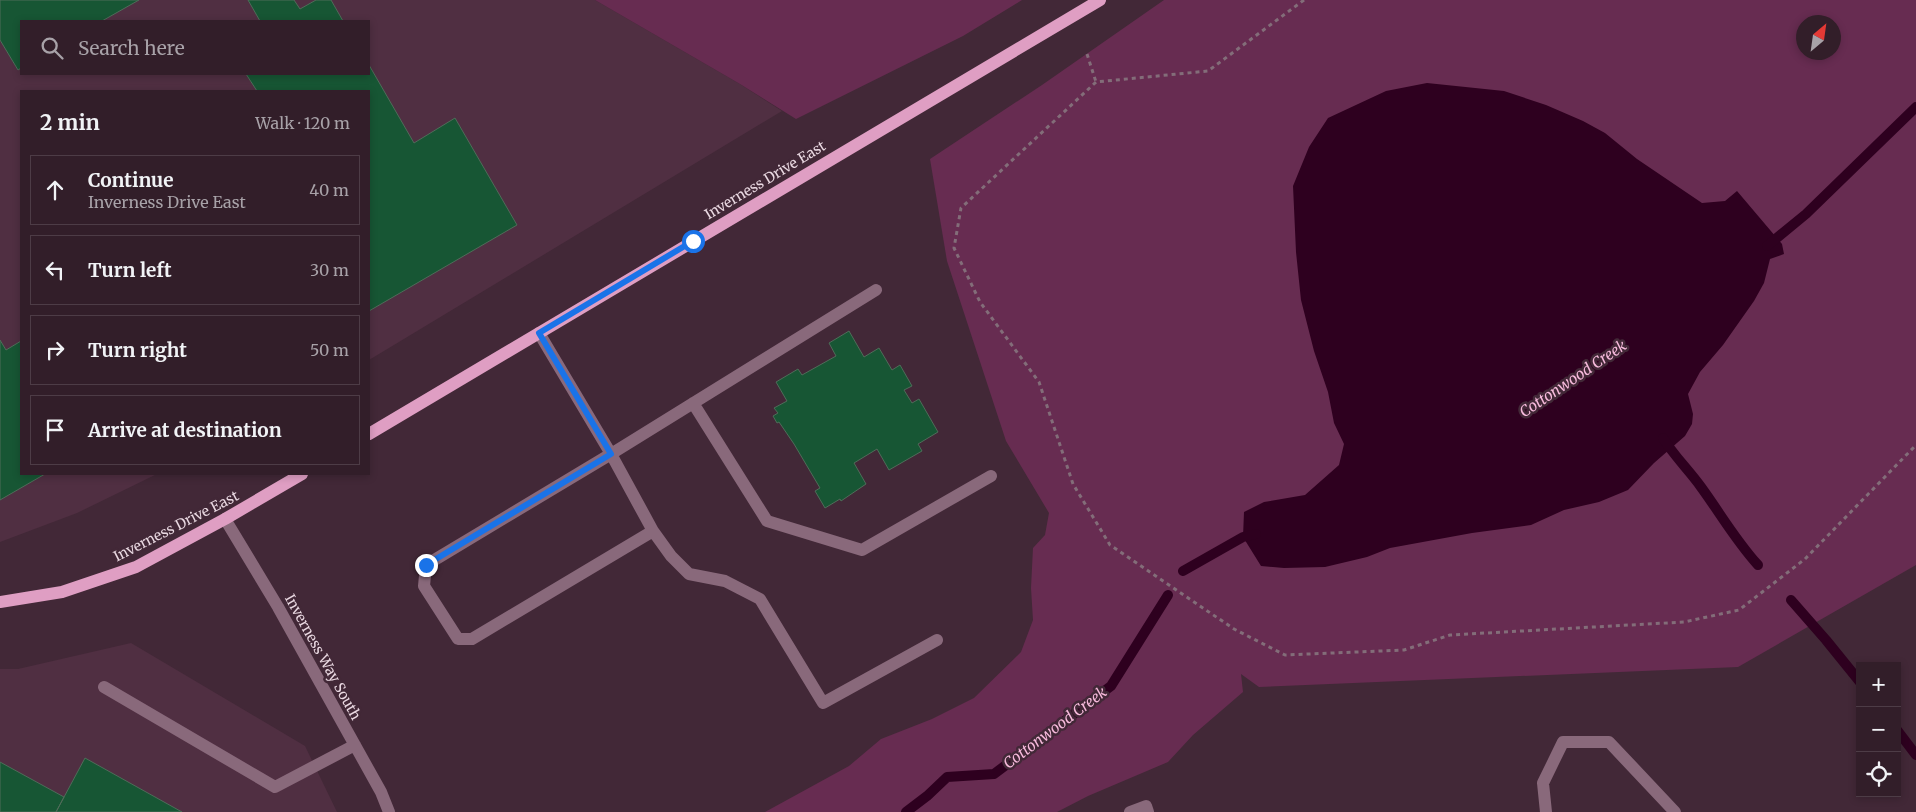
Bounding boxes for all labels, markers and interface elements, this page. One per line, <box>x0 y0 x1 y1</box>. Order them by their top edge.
north arrow <box>1796 15 1841 60</box>
search box <box>20 20 370 75</box>
icon: search <box>38 34 66 62</box>
text: Search here <box>78 36 185 60</box>
text: 2 min <box>40 109 100 136</box>
text: Walk · 120 m <box>255 113 350 133</box>
street label: Inverness Drive East <box>701 136 829 223</box>
text: Continue <box>88 168 174 192</box>
icon: ahead <box>41 176 69 204</box>
text: 40 m <box>309 180 349 200</box>
text: Inverness Drive East <box>88 192 246 212</box>
route start <box>682 230 705 253</box>
icon: left <box>41 256 69 284</box>
text: Turn left <box>88 258 172 282</box>
text: 30 m <box>310 260 349 280</box>
water label: Cottonwood Creek <box>1516 335 1630 421</box>
icon: right <box>41 336 69 364</box>
text: Turn right <box>88 338 187 362</box>
text: 50 m <box>310 340 349 360</box>
icon: arrive <box>41 416 69 444</box>
text: Arrive at destination <box>88 418 282 442</box>
street label: Inverness Drive East <box>110 486 242 565</box>
route end <box>415 554 438 577</box>
street label: Inverness Way South <box>281 591 365 723</box>
map controls <box>1856 662 1901 797</box>
button: + <box>1856 662 1901 707</box>
water label: Cottonwood Creek <box>999 682 1111 773</box>
button: − <box>1856 707 1901 752</box>
button: locate <box>1856 752 1901 797</box>

